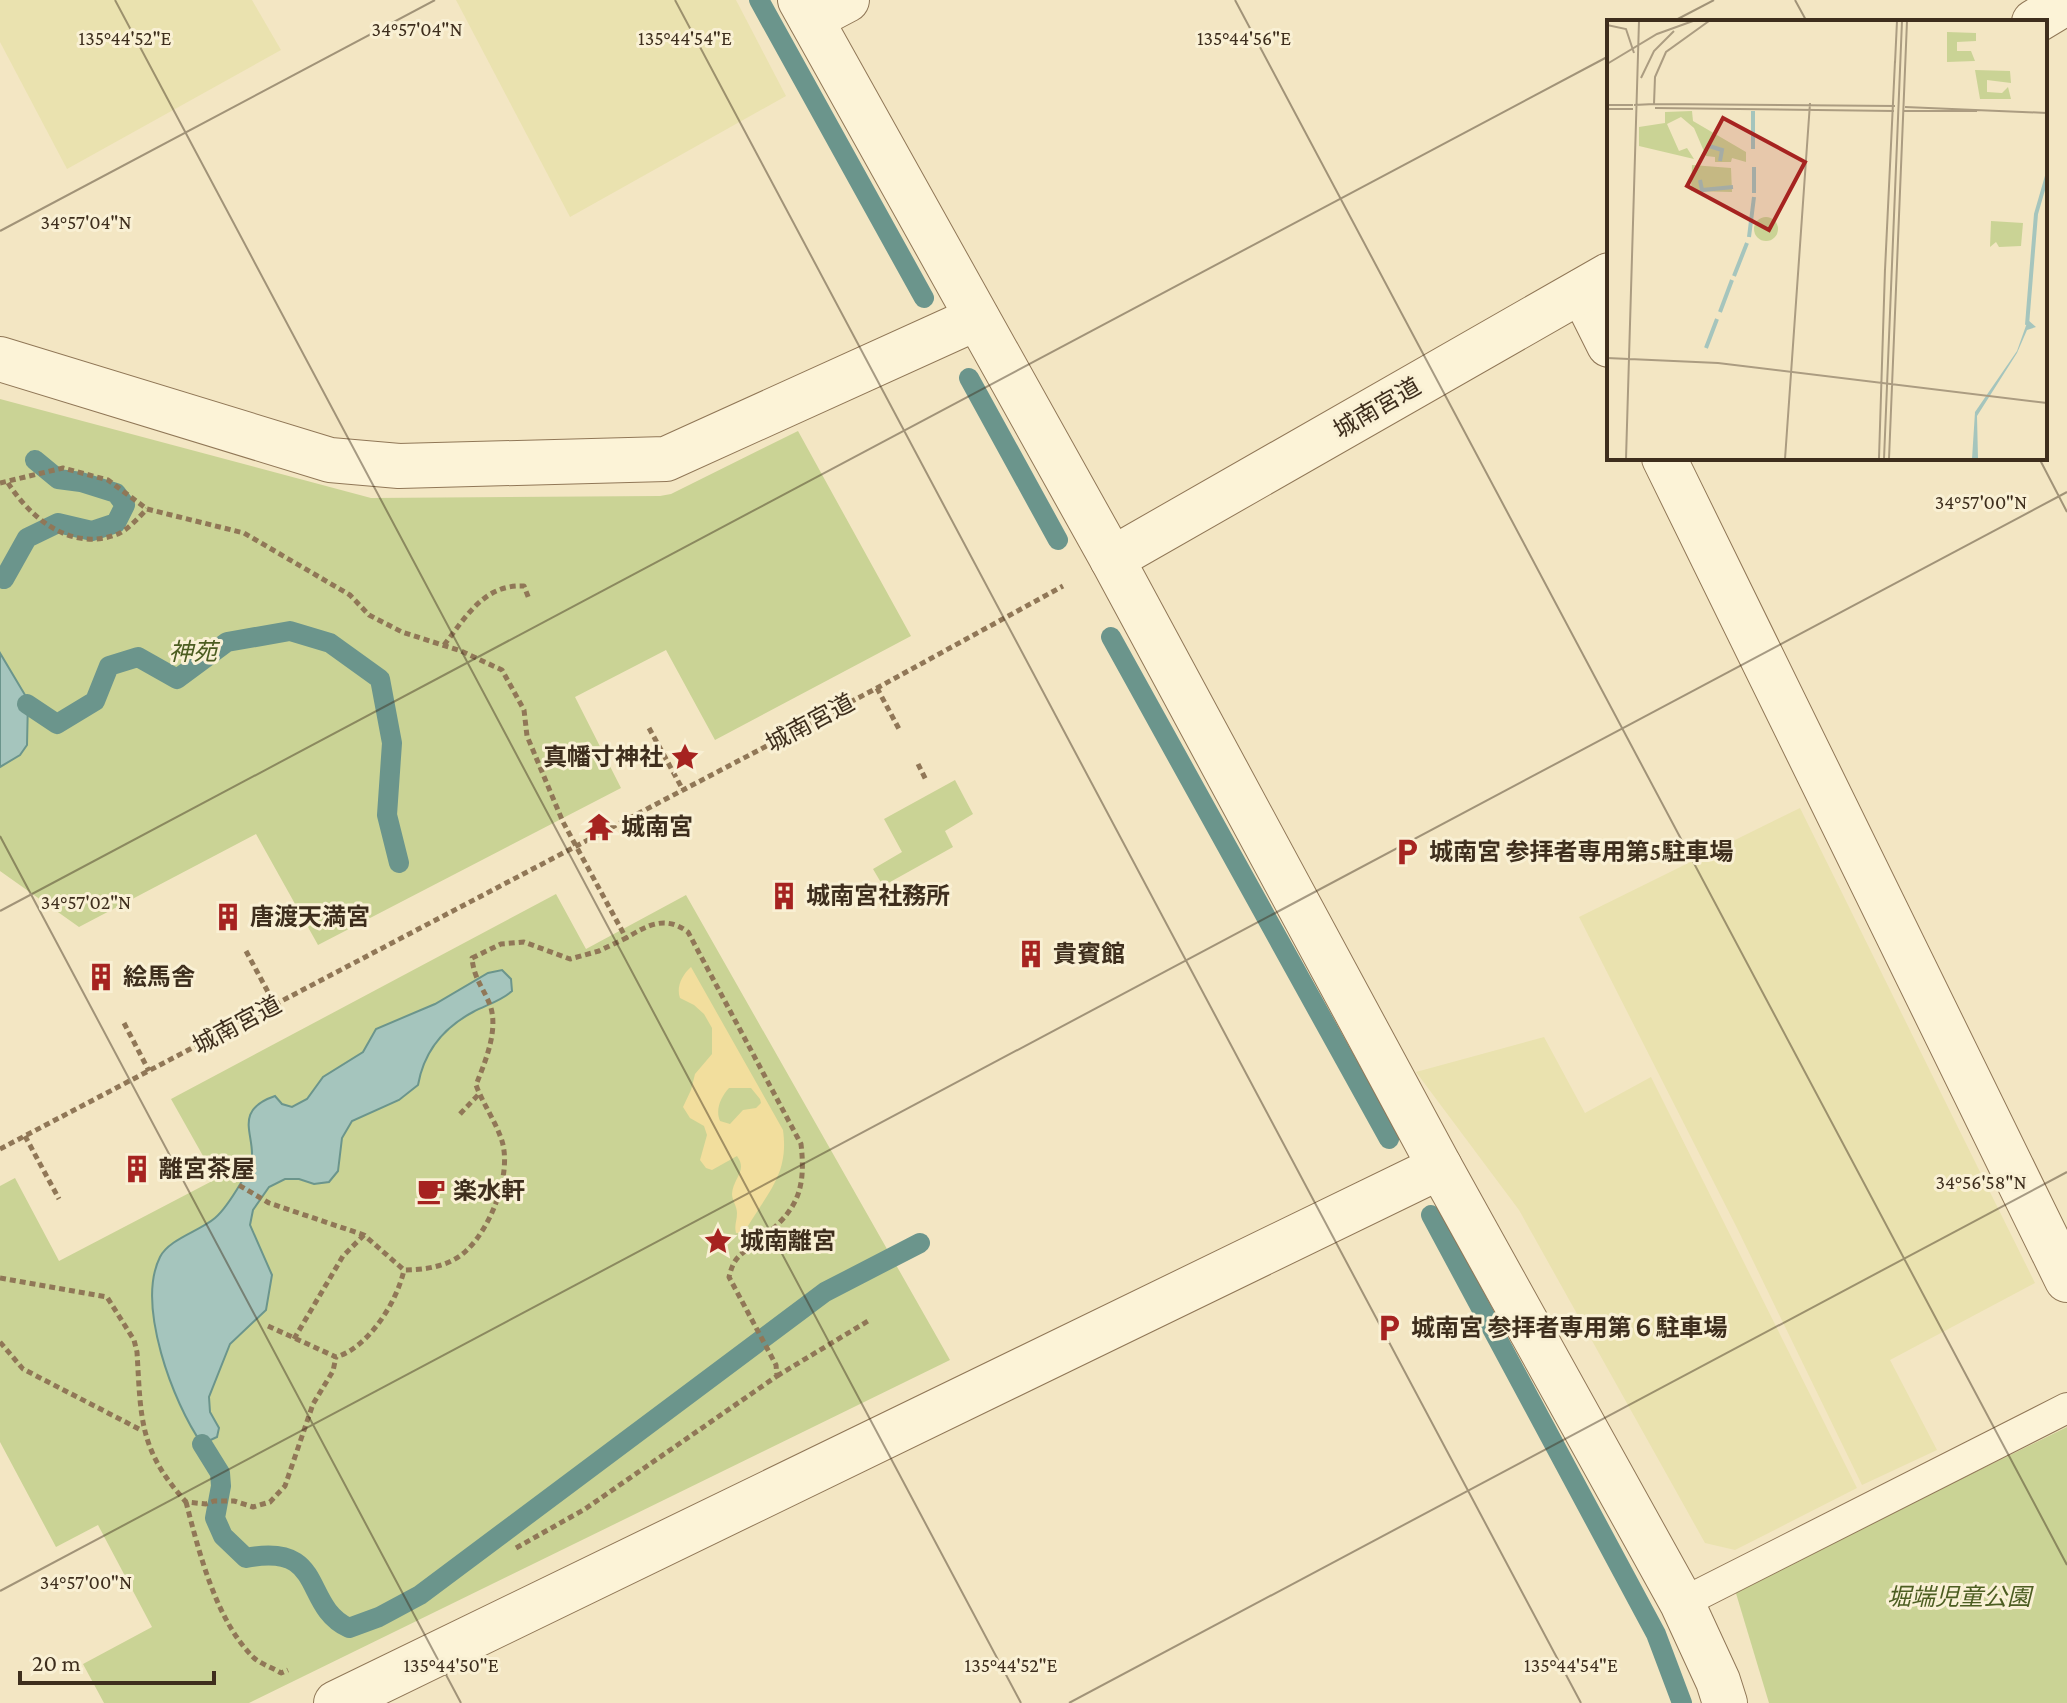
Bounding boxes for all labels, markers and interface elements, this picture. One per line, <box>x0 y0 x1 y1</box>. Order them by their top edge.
text: 34°57'04"N <box>371 18 463 40</box>
inset map <box>1607 20 2047 460</box>
text: 135°44'52"E <box>79 27 172 49</box>
text: 135°44'54"E <box>638 27 732 49</box>
text: 135°44'56"E <box>1197 27 1291 49</box>
text: 34°57'04"N <box>40 211 132 233</box>
street label: 城南宮道 <box>1328 372 1425 443</box>
text: 34°57'00"N <box>1935 491 2027 513</box>
park label: 神苑 <box>169 638 221 665</box>
street label: 城南宮道 <box>761 688 858 757</box>
place icon: 真幡寸神社 <box>670 742 700 772</box>
place label: 真幡寸神社 <box>543 743 663 770</box>
temple icon: 城南宮 <box>584 812 614 842</box>
place label: 城南宮 <box>621 813 693 840</box>
parking icon: 城南宮 参拝者専用第5駐車場 <box>1392 837 1422 867</box>
place label: 城南宮 参拝者専用第5駐車場 <box>1429 838 1733 865</box>
building icon: 城南宮社務所 <box>769 881 799 911</box>
place label: 城南宮社務所 <box>806 882 950 909</box>
text: 34°57'02"N <box>41 891 131 913</box>
building icon: 唐渡天満宮 <box>213 902 243 932</box>
place label: 唐渡天満宮 <box>250 903 370 930</box>
building icon: 貴賓館 <box>1016 939 1046 969</box>
place label: 貴賓館 <box>1053 940 1125 967</box>
building icon: 絵馬舎 <box>86 962 116 992</box>
place label: 絵馬舎 <box>123 963 195 990</box>
street label: 城南宮道 <box>188 990 285 1059</box>
building icon: 離宮茶屋 <box>122 1154 152 1184</box>
place label: 離宮茶屋 <box>159 1155 255 1182</box>
text: 34°56'58"N <box>1935 1171 2027 1193</box>
cafe icon: 楽水軒 <box>416 1176 446 1206</box>
place label: 楽水軒 <box>453 1177 525 1204</box>
place icon: 城南離宮 <box>703 1226 733 1256</box>
place label: 城南離宮 <box>740 1227 836 1254</box>
parking icon: 城南宮 参拝者専用第６駐車場 <box>1374 1313 1404 1343</box>
place label: 城南宮 参拝者専用第６駐車場 <box>1411 1314 1728 1341</box>
text: 34°57'00"N <box>40 1571 132 1593</box>
park label: 堀端児童公園 <box>1887 1583 2034 1610</box>
scale bar <box>20 1635 214 1685</box>
text: 20 m <box>32 1649 81 1676</box>
text: 135°44'50"E <box>403 1654 499 1676</box>
text: 135°44'52"E <box>965 1654 1058 1676</box>
text: 135°44'54"E <box>1524 1654 1618 1676</box>

